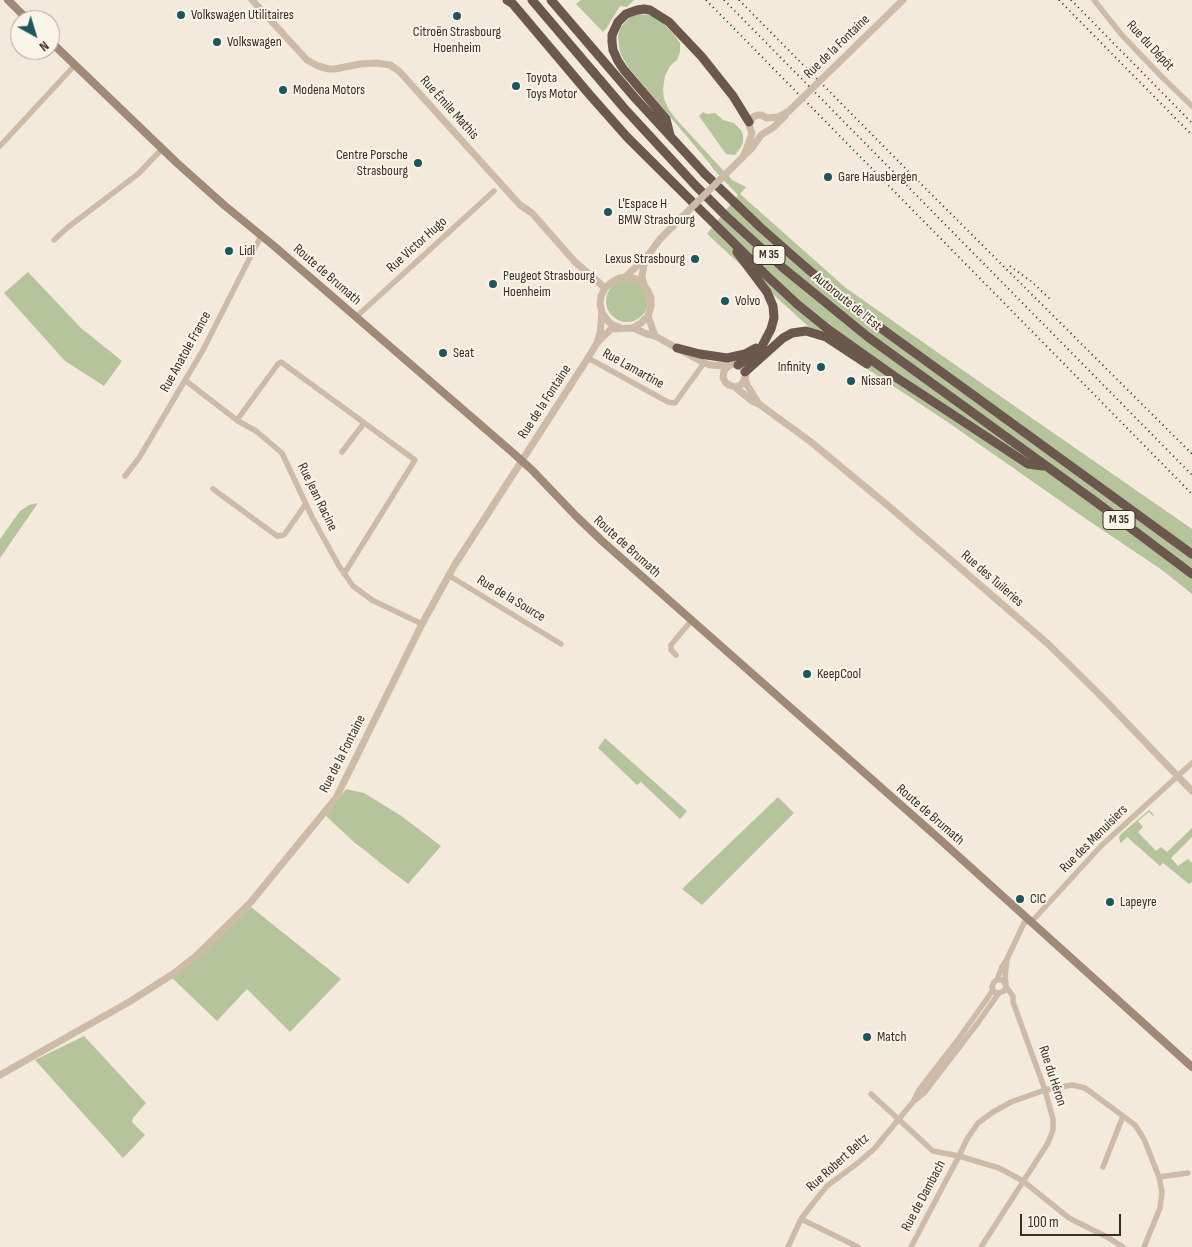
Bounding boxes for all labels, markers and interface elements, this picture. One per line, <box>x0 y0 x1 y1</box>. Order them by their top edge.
place label: Volkswagen Utilitaires <box>191 7 294 23</box>
marker: Volkswagen Utilitaires <box>175 9 187 21</box>
north arrow <box>10 10 60 60</box>
marker: Citroën Strasbourg Hoenheim <box>451 10 463 22</box>
street label: Rue de la Fontaine <box>801 11 873 83</box>
street label: Rue du Dépôt <box>1123 17 1177 75</box>
place label: Citroën Strasbourg Hoenheim <box>413 24 501 56</box>
place label: Volkswagen <box>227 34 282 50</box>
marker: Volkswagen <box>211 36 223 48</box>
text: N <box>36 37 52 55</box>
place label: Toyota Toys Motor <box>526 70 577 102</box>
street label: Rue Émile Mathis <box>416 73 482 143</box>
marker: Toyota Toys Motor <box>510 80 522 92</box>
place label: Modena Motors <box>293 82 365 98</box>
marker: Modena Motors <box>277 84 289 96</box>
place label: Centre Porsche Strasbourg <box>336 147 408 180</box>
marker: Centre Porsche Strasbourg <box>412 157 424 169</box>
place label: Gare Hausbergen <box>838 169 918 185</box>
marker: Gare Hausbergen <box>822 171 834 183</box>
place label: L'Espace H BMW Strasbourg <box>618 196 695 228</box>
marker: L'Espace H BMW Strasbourg <box>602 206 614 218</box>
street label: Rue Victor Hugo <box>383 214 451 276</box>
street label: Route de Brumath <box>290 241 364 309</box>
place label: Lidl <box>239 243 255 259</box>
marker: Lidl <box>223 245 235 257</box>
road number: M 35 <box>753 246 785 264</box>
place label: Lexus Strasbourg <box>605 251 685 267</box>
marker: Lexus Strasbourg <box>689 253 701 265</box>
place label: Peugeot Strasbourg Hoenheim <box>503 268 595 300</box>
street label: Autoroute de l’Est <box>809 269 885 335</box>
marker: Peugeot Strasbourg Hoenheim <box>487 278 499 290</box>
place label: Volvo <box>735 293 760 309</box>
marker: Volvo <box>719 295 731 307</box>
street label: Rue Anatole France <box>157 309 215 395</box>
place label: Seat <box>453 345 474 361</box>
street label: Rue Lamartine <box>599 345 667 393</box>
marker: Seat <box>437 347 449 359</box>
place label: Infinity <box>778 359 811 375</box>
marker: Infinity <box>815 361 827 373</box>
street label: Rue de la Fontaine <box>515 362 575 442</box>
place label: Nissan <box>861 373 892 389</box>
marker: Nissan <box>845 375 857 387</box>
street label: Rue Jean Racine <box>293 460 341 534</box>
road number: M 35 <box>1103 510 1135 530</box>
street label: Route de Brumath <box>590 513 664 581</box>
street label: Rue des Tuileries <box>957 547 1027 611</box>
street label: Rue de la Source <box>474 572 548 626</box>
place label: KeepCool <box>817 666 861 682</box>
marker: KeepCool <box>801 668 813 680</box>
street label: Rue de la Fontaine <box>316 712 370 796</box>
street label: Route de Brumath <box>893 781 967 849</box>
street label: Rue des Menuisiers <box>1056 801 1132 877</box>
place label: CIC <box>1030 891 1046 907</box>
marker: CIC <box>1014 893 1026 905</box>
place label: Lapeyre <box>1120 894 1157 910</box>
marker: Lapeyre <box>1104 896 1116 908</box>
place label: Match <box>877 1029 906 1045</box>
marker: Match <box>861 1031 873 1043</box>
street label: Rue du Héron <box>1034 1044 1070 1108</box>
street label: Rue Robert Beltz <box>803 1131 873 1195</box>
street label: Rue de Dambach <box>898 1158 950 1234</box>
scale bar <box>1022 1204 1123 1236</box>
text: 100 m <box>1028 1213 1059 1232</box>

